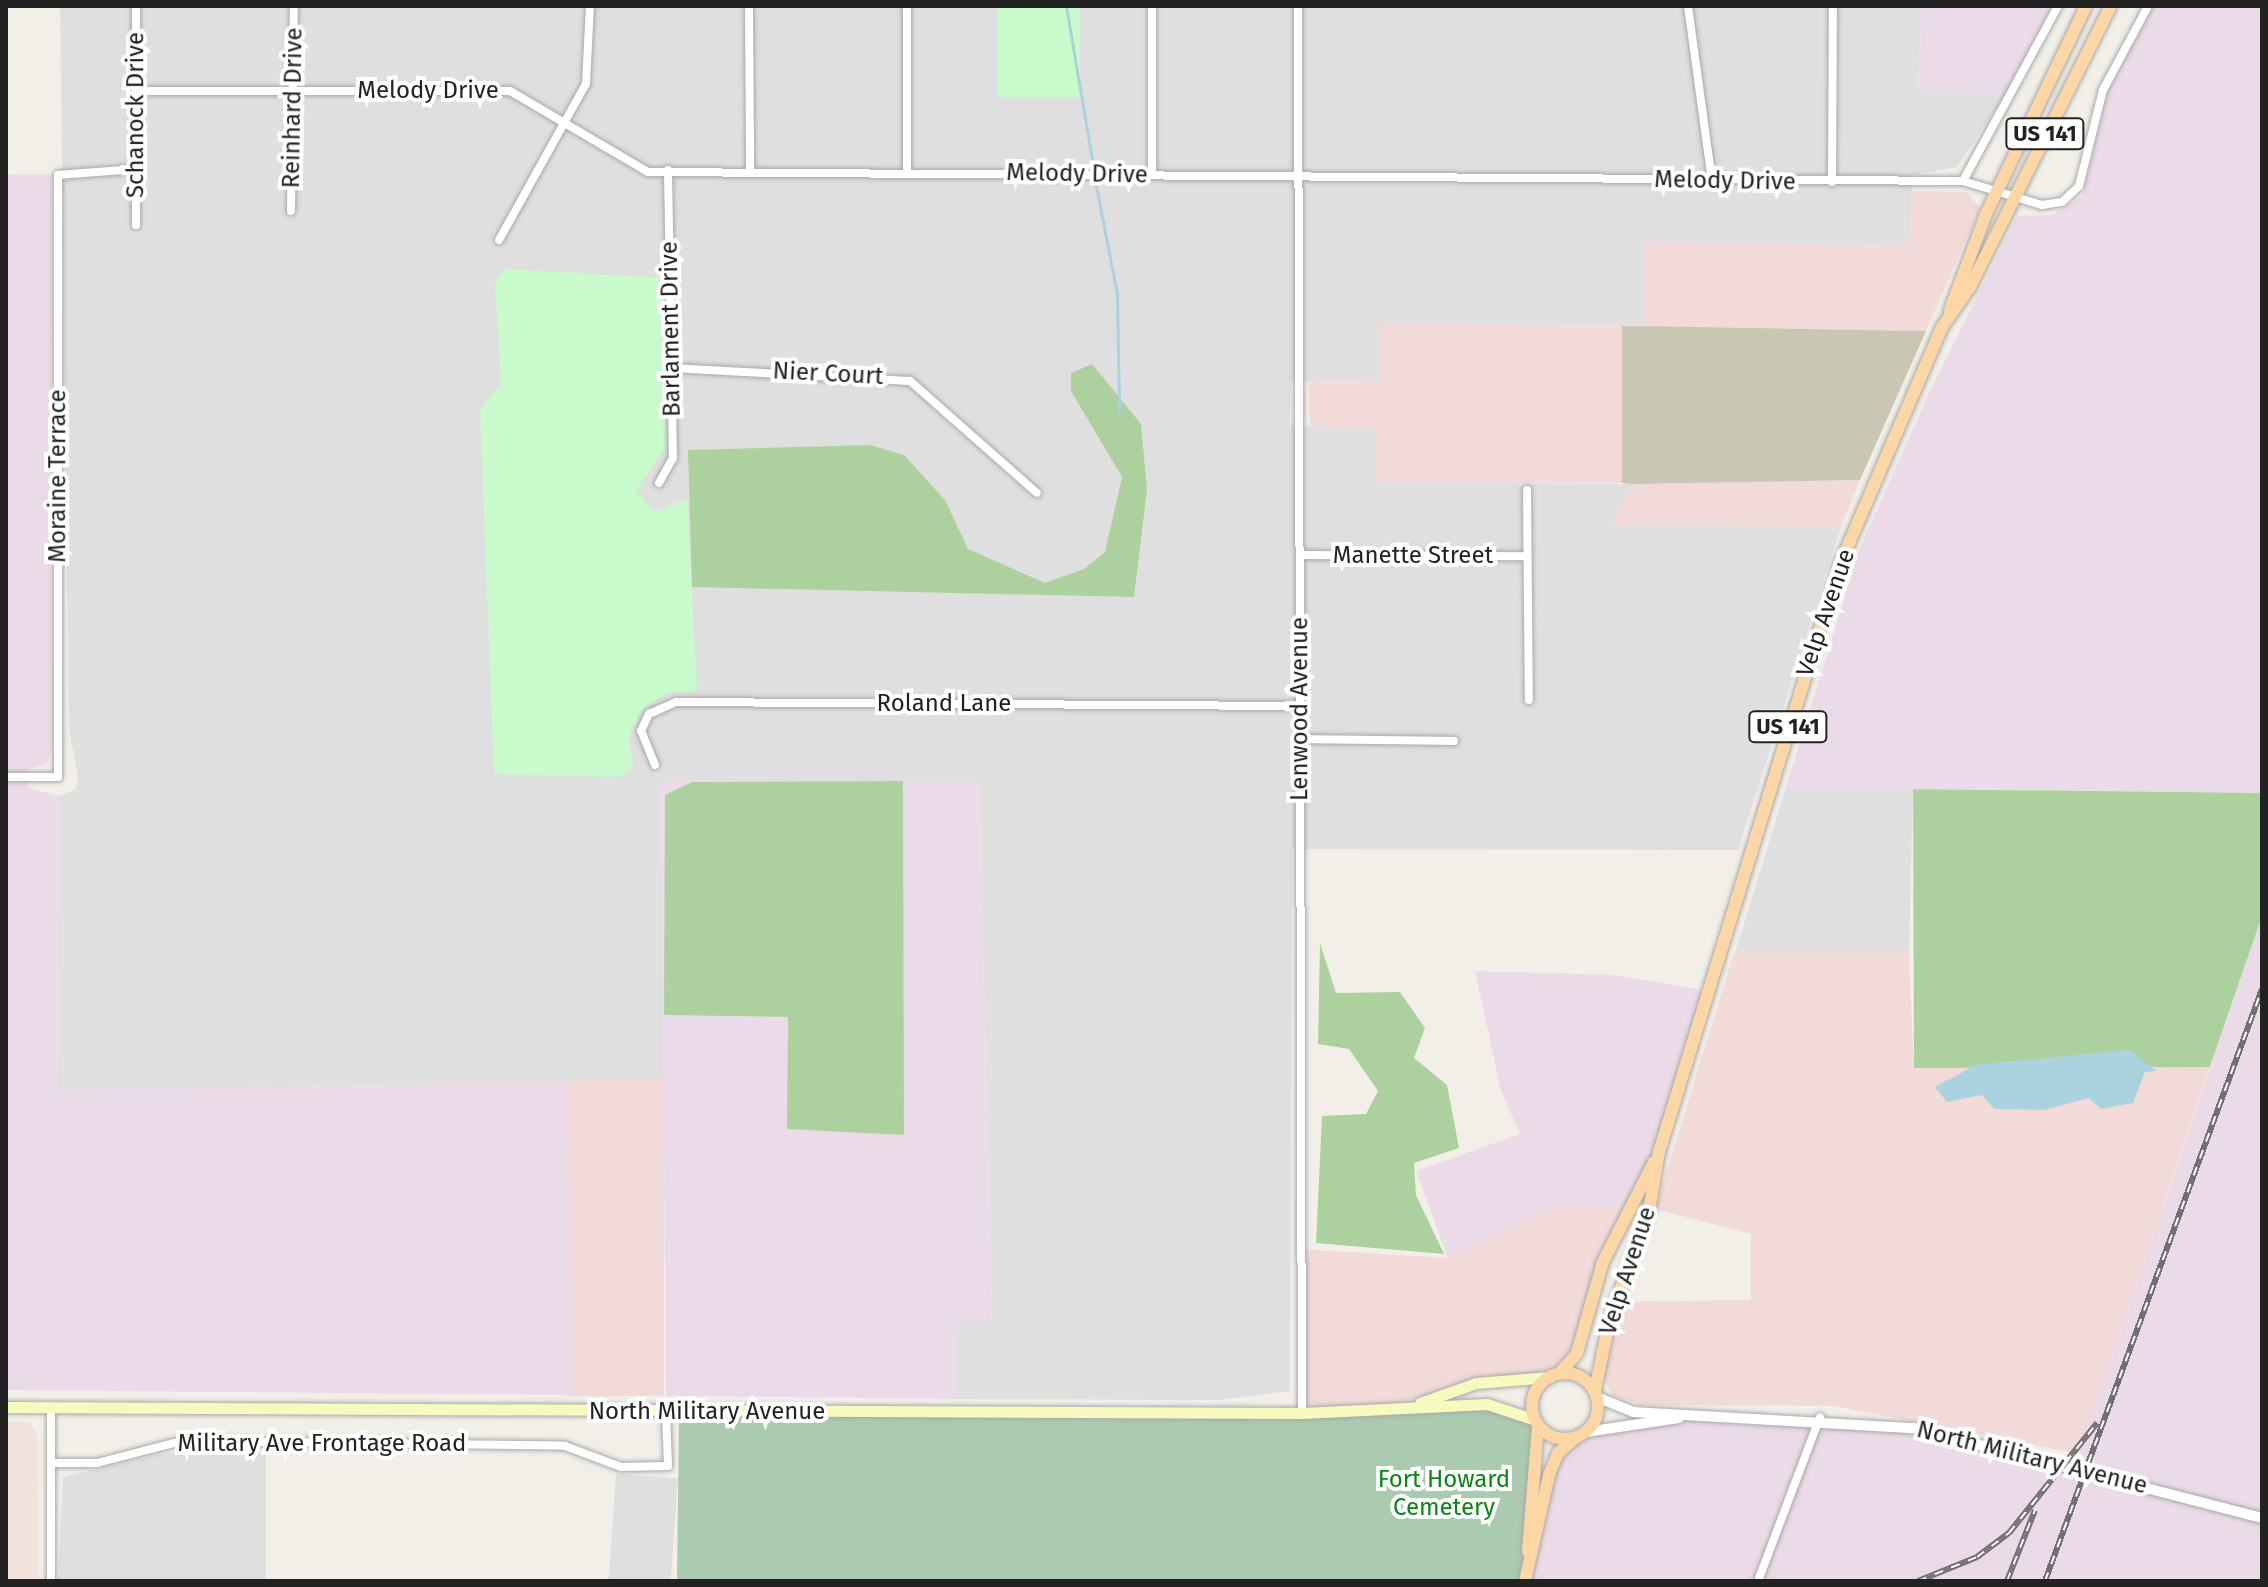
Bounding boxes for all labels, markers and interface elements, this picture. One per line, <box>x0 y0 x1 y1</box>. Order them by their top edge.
street label: Reinhard Drive <box>277 27 309 189</box>
street label: Schanock Drive <box>122 32 150 198</box>
street label: Melody Drive <box>357 77 499 105</box>
road number: US 141 <box>2005 116 2085 152</box>
street label: Melody Drive <box>1006 158 1148 190</box>
street label: Melody Drive <box>1654 165 1796 197</box>
street label: Barlament Drive <box>655 241 687 417</box>
street label: Nier Court <box>772 357 884 391</box>
street label: Moraine Terrace <box>44 389 72 563</box>
street label: Manette Street <box>1333 542 1493 570</box>
street label: Velp Avenue <box>1791 545 1861 681</box>
street label: Lenwood Avenue <box>1286 617 1314 801</box>
street label: Roland Lane <box>877 690 1011 718</box>
road number: US 141 <box>1748 709 1828 745</box>
street label: Velp Avenue <box>1594 1203 1662 1339</box>
street label: North Military Avenue <box>589 1398 825 1426</box>
street label: North Military Avenue <box>1914 1415 2150 1501</box>
street label: Military Ave Frontage Road <box>178 1430 466 1458</box>
park label: Fort Howard Cemetery <box>1378 1466 1510 1522</box>

